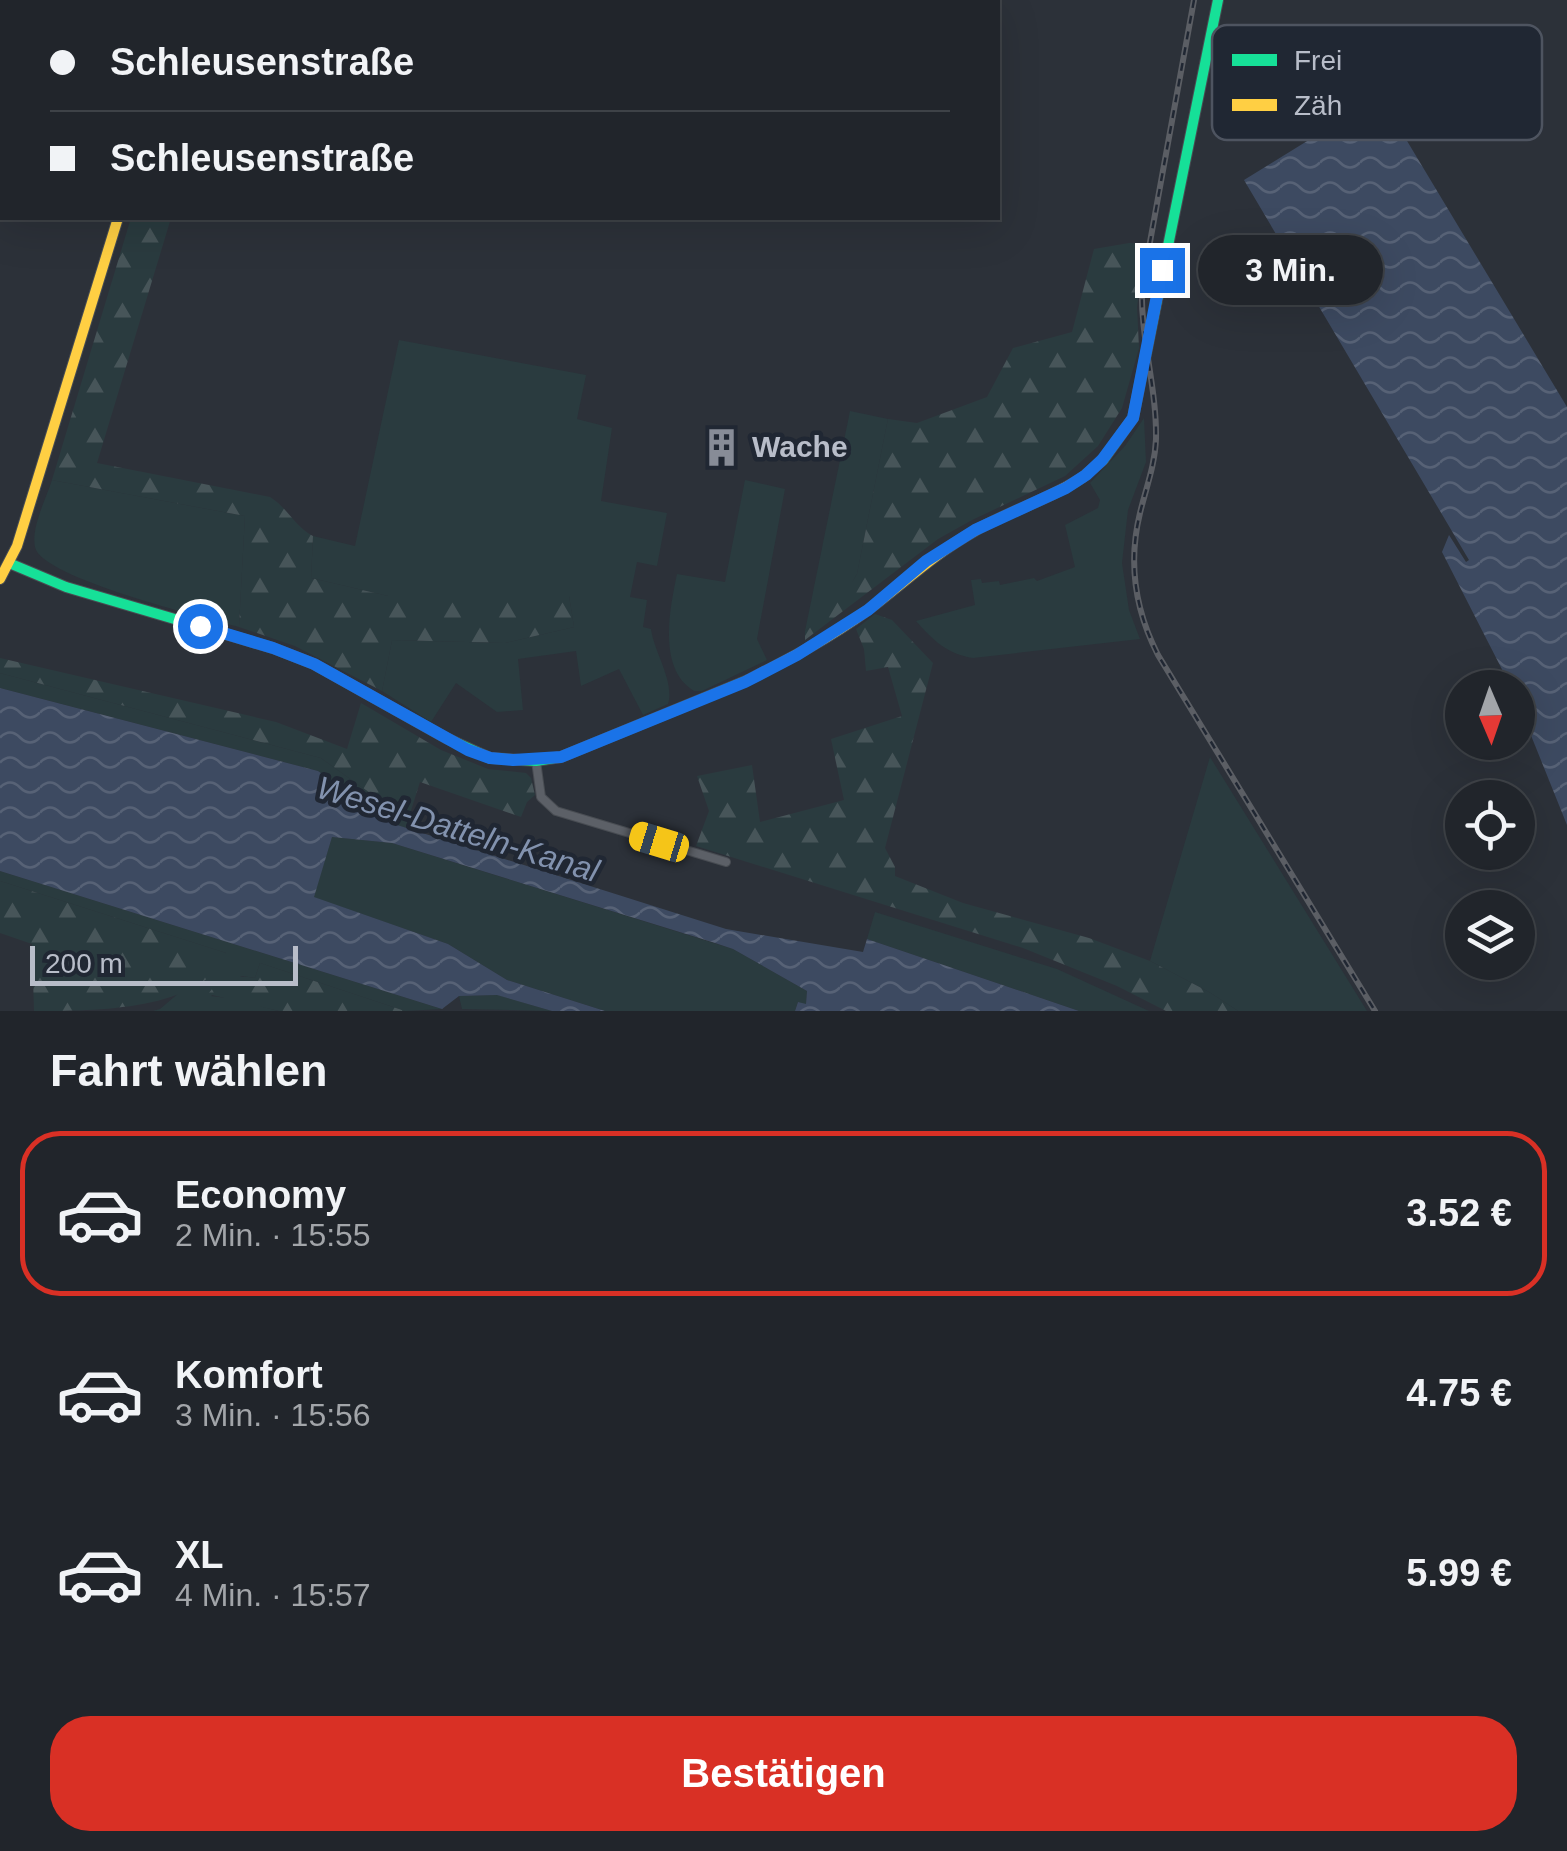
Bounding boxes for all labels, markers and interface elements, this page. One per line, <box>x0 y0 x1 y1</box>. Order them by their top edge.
legend <box>1212 25 1542 140</box>
text: Schleusenstraße <box>110 41 414 83</box>
text: Frei <box>1294 45 1342 76</box>
text: Zäh <box>1294 90 1342 121</box>
text: Schleusenstraße <box>110 137 414 179</box>
callout: 3 Min. <box>1197 235 1382 305</box>
route end <box>1140 248 1185 293</box>
text: 3 Min. <box>1245 252 1336 288</box>
building icon: Wache <box>701 426 743 468</box>
place label: Wache <box>752 430 848 463</box>
route start <box>178 604 223 649</box>
north arrow <box>1445 670 1535 760</box>
map controls <box>1445 670 1535 980</box>
water label: Wesel-Datteln-Kanal <box>313 769 604 889</box>
button: locate <box>1445 780 1535 870</box>
car <box>626 819 692 865</box>
button: layers <box>1445 890 1535 980</box>
scale bar <box>30 941 298 986</box>
text: 200 m <box>45 948 123 979</box>
text: Fahrt wählen <box>50 1045 328 1096</box>
icon: car <box>55 1169 145 1259</box>
text: Economy <box>175 1174 346 1216</box>
text: 3.52 € <box>1406 1192 1512 1234</box>
text: 2 Min. · 15:55 <box>175 1217 371 1253</box>
icon: car <box>55 1349 145 1439</box>
text: Komfort <box>175 1354 323 1396</box>
text: 4.75 € <box>1406 1372 1512 1414</box>
text: 3 Min. · 15:56 <box>175 1397 371 1433</box>
icon: car <box>55 1529 145 1619</box>
text: XL <box>175 1534 224 1576</box>
text: 5.99 € <box>1406 1552 1512 1594</box>
text: 4 Min. · 15:57 <box>175 1577 371 1613</box>
button: Bestätigen <box>50 1716 1517 1831</box>

